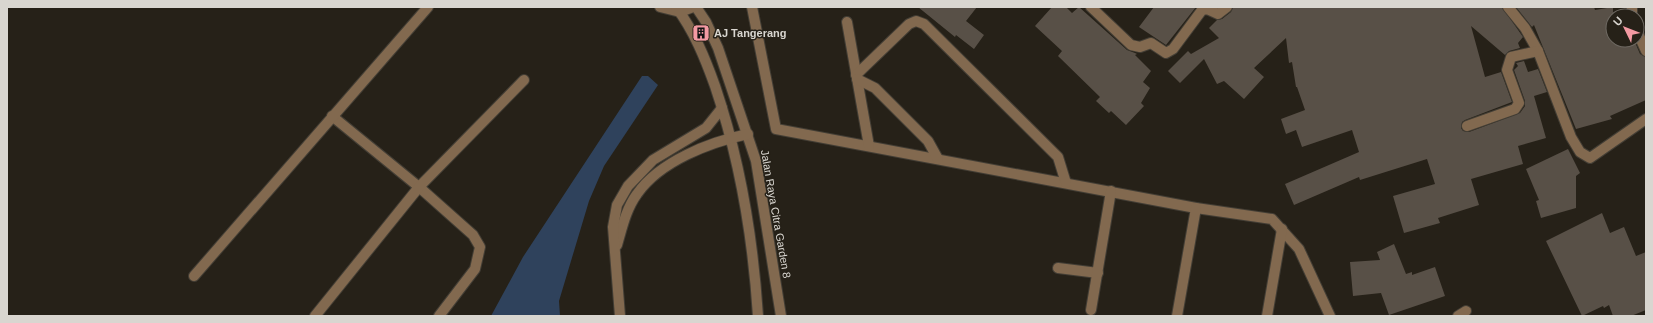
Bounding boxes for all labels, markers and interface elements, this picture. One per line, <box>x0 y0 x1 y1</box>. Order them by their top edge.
north arrow <box>1605 8 1645 48</box>
text: U <box>1611 14 1625 28</box>
building icon: AJ Tangerang <box>691 23 711 43</box>
place label: AJ Tangerang <box>714 27 787 39</box>
street label: Jalan Raya Citra Garden 8 <box>759 149 793 279</box>

